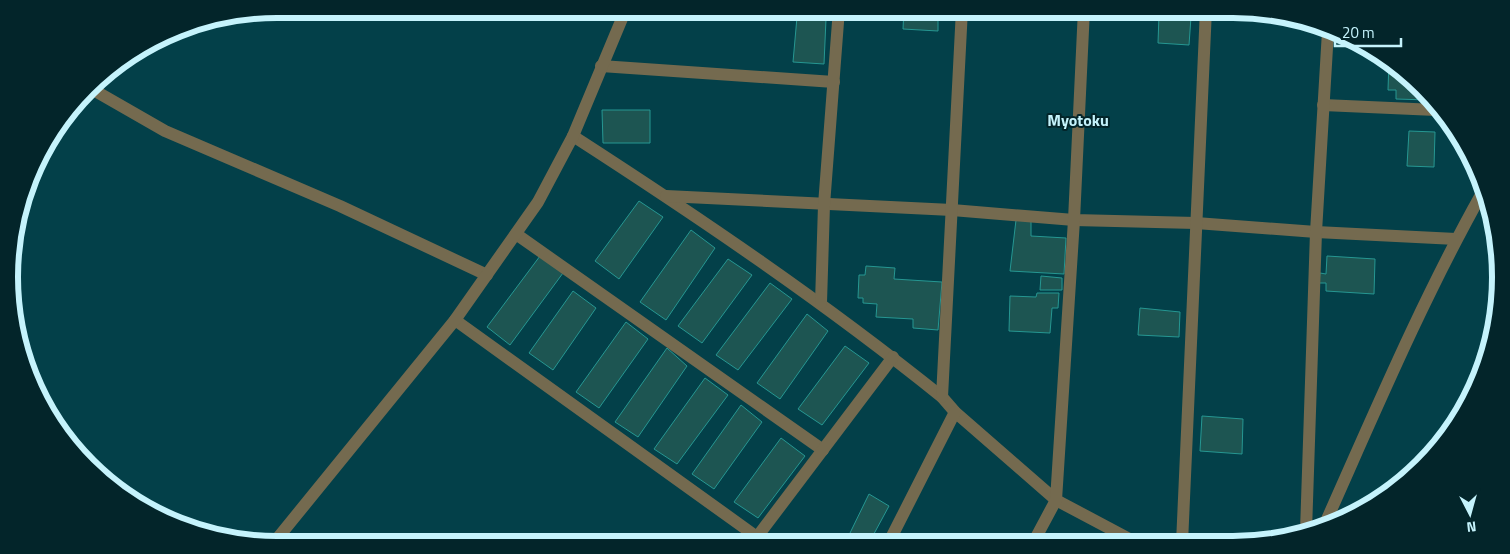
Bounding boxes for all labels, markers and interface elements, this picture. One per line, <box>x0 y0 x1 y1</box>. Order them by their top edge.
scale bar <box>1335 15 1401 47</box>
text: 20 m <box>1342 21 1375 44</box>
district label: Myotoku <box>1047 108 1109 132</box>
north arrow <box>1445 489 1495 539</box>
text: N <box>1465 516 1477 538</box>

